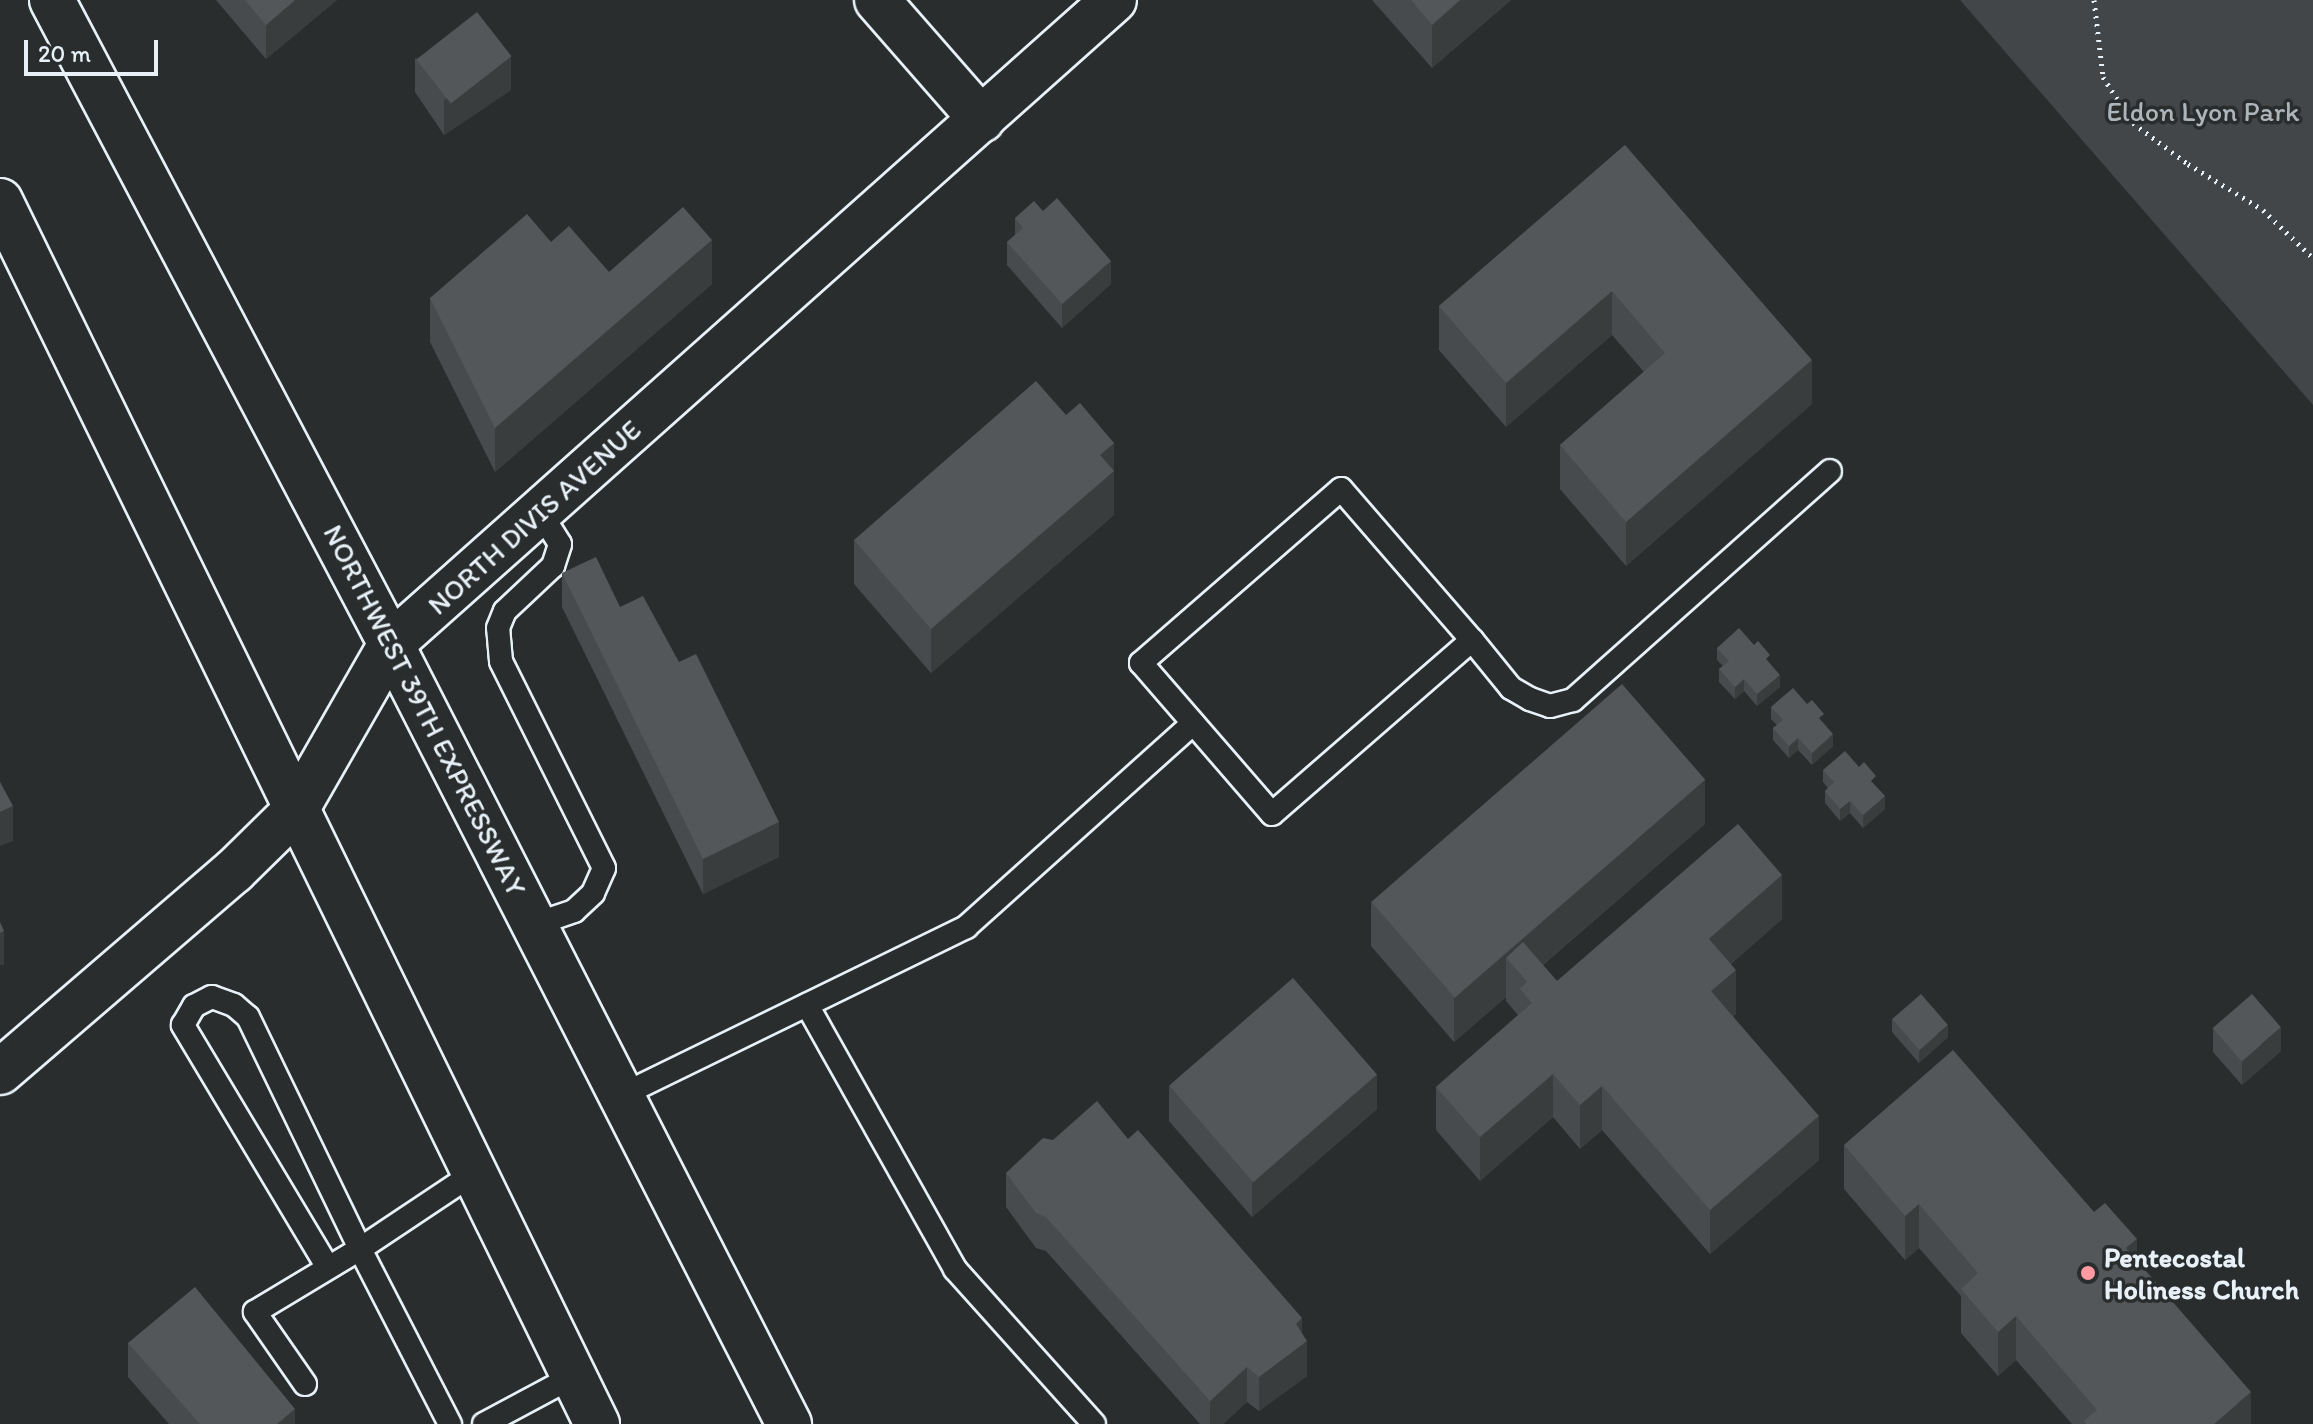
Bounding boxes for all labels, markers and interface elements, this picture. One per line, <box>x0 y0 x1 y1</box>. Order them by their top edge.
scale bar <box>28 24 162 74</box>
text: 20 m <box>38 39 91 68</box>
park label: Eldon Lyon Park <box>2107 94 2299 128</box>
street label: NORTH DIVIS AVENUE <box>421 413 647 621</box>
street label: NORTHWEST 39TH EXPRESSWAY <box>317 519 533 901</box>
place label: Pentecostal Holiness Church <box>2104 1240 2300 1306</box>
marker: Pentecostal Holiness Church <box>2079 1264 2097 1282</box>

